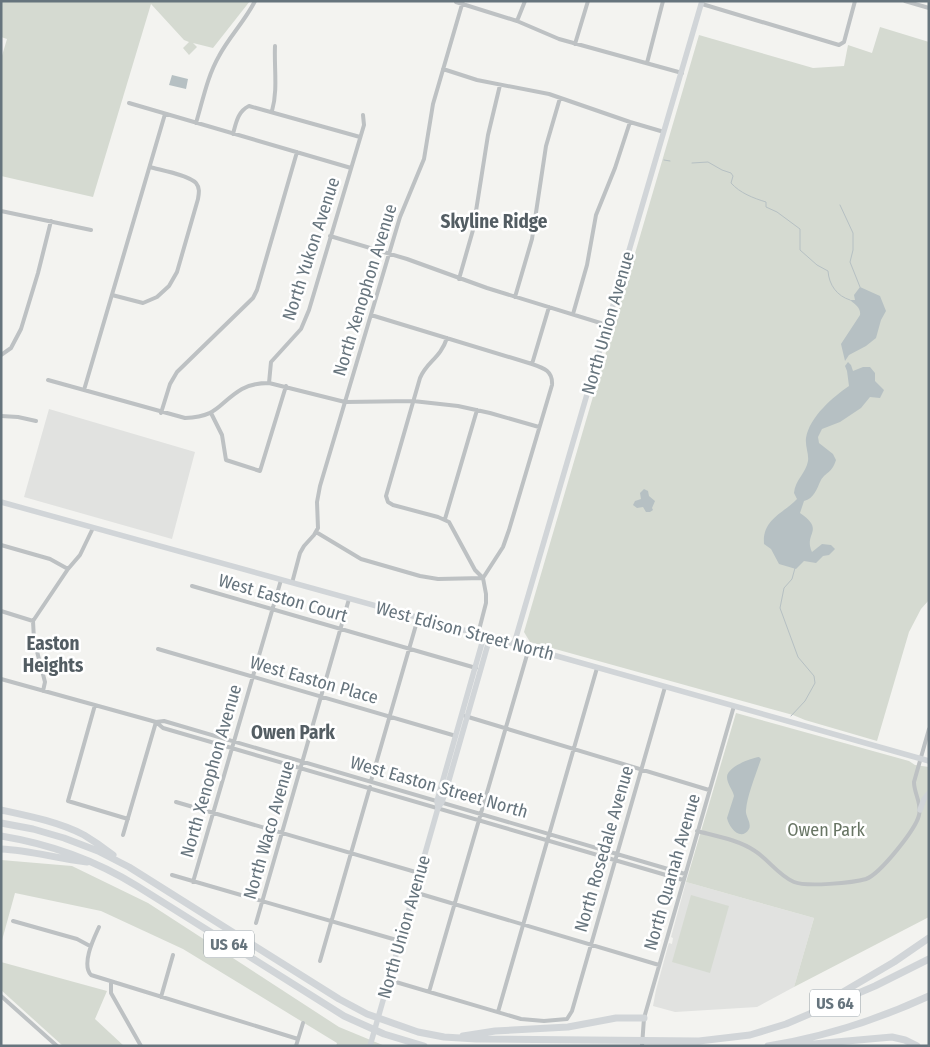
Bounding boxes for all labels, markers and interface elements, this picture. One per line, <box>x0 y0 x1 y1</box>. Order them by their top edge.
street label: North Yukon Avenue <box>277 175 345 323</box>
street label: North Xenophon Avenue <box>328 201 402 379</box>
district label: Skyline Ridge <box>441 210 548 233</box>
street label: North Union Avenue <box>577 249 639 397</box>
street label: West Easton Court <box>216 569 350 627</box>
street label: West Edison Street North <box>373 597 557 665</box>
district label: Easton Heights <box>23 632 84 677</box>
street label: West Easton Place <box>247 651 381 709</box>
street label: North Xenophon Avenue <box>176 682 246 860</box>
district label: Owen Park <box>251 721 335 744</box>
street label: West Easton Street North <box>348 751 530 823</box>
street label: North Waco Avenue <box>239 758 299 902</box>
street label: North Rosedale Avenue <box>570 763 638 935</box>
street label: North Quanah Avenue <box>639 791 705 953</box>
park label: Owen Park <box>787 819 865 841</box>
street label: North Union Avenue <box>373 853 435 1001</box>
road number: US 64 <box>204 931 254 958</box>
road number: US 64 <box>810 990 860 1016</box>

